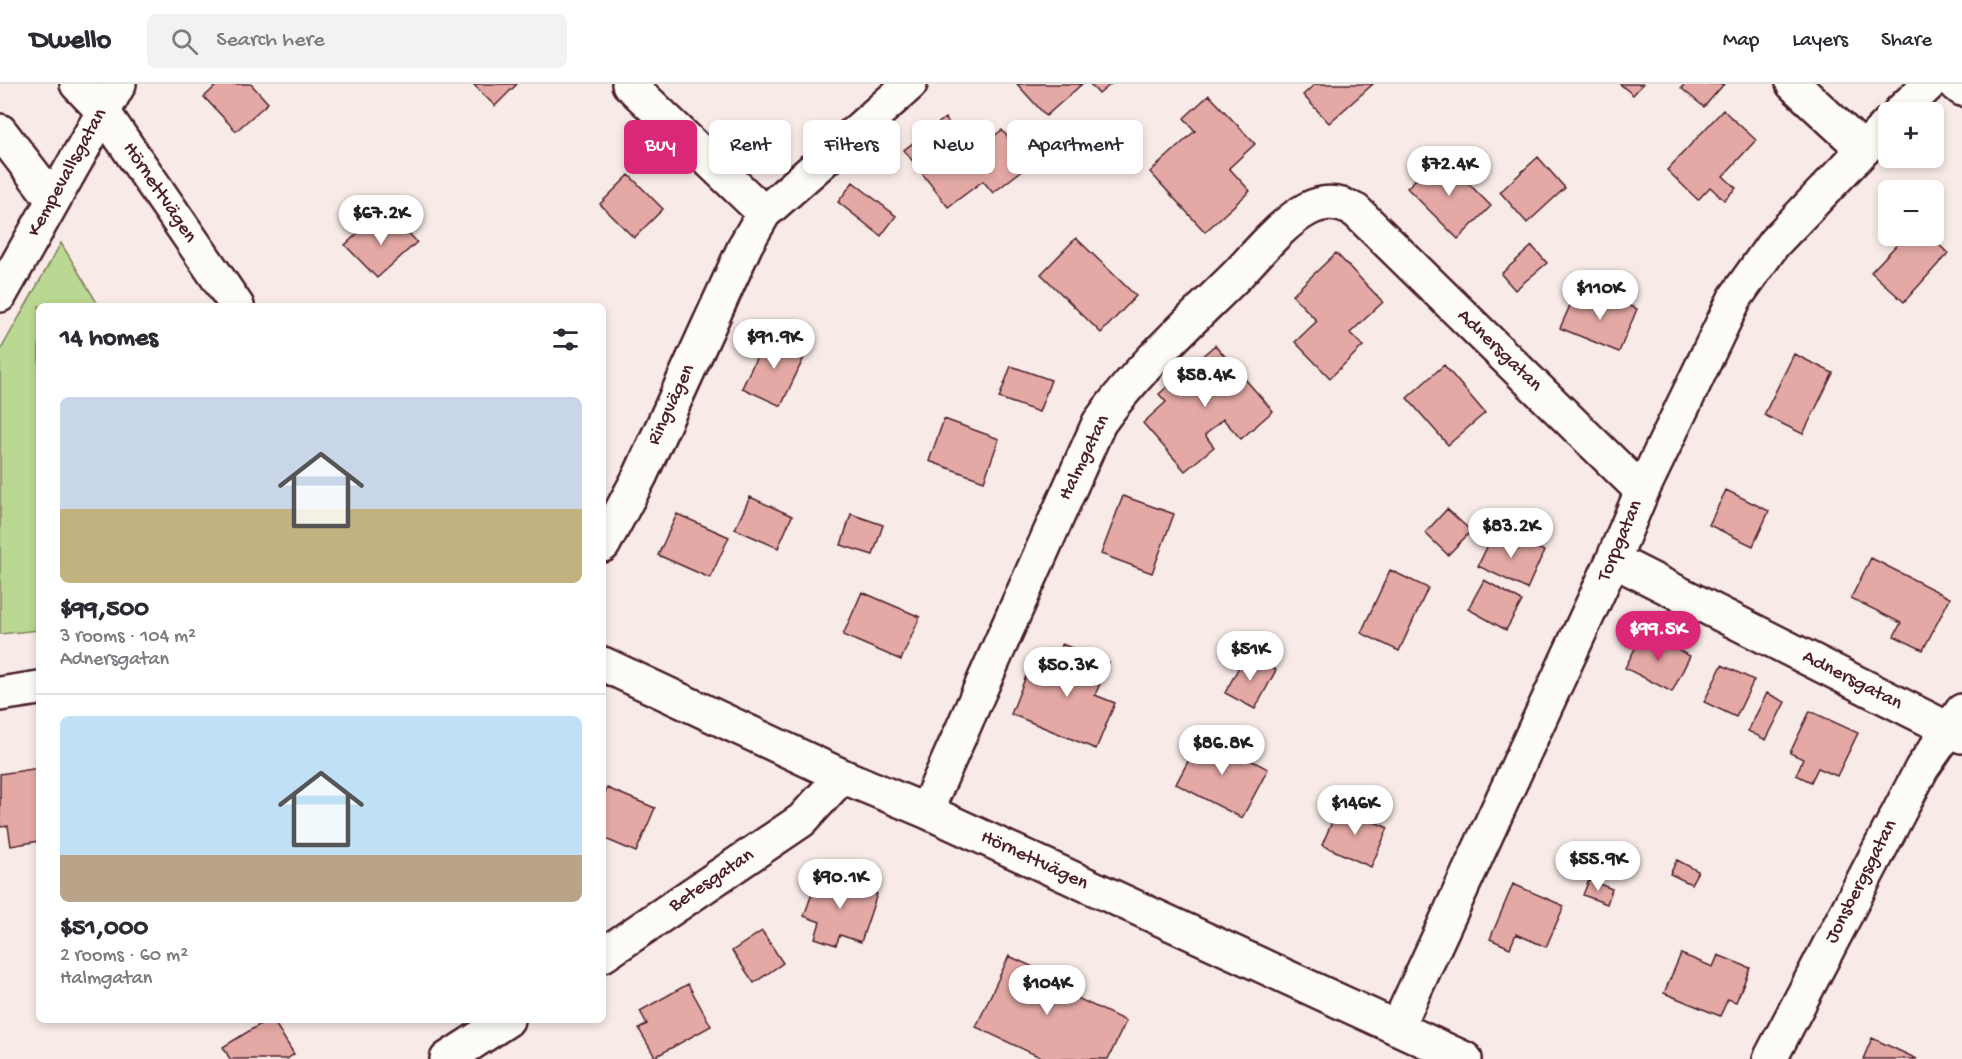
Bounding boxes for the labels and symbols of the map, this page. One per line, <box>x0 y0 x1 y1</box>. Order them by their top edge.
street label: Kempevallsgatan <box>23 104 113 241</box>
street label: Hörnettvägen <box>117 138 201 248</box>
pin: $72.4K <box>1400 146 1498 197</box>
pin: $67.2K <box>332 195 430 246</box>
pin: $110K <box>1558 270 1642 321</box>
street label: Adnersgatan <box>1452 305 1547 397</box>
pin: $91.9K <box>725 319 823 370</box>
pin: $58.4K <box>1156 357 1254 408</box>
street label: Ringvägen <box>643 360 701 449</box>
street label: Halmgatan <box>1054 411 1116 505</box>
street label: Torpgatan <box>1593 496 1649 586</box>
pin: $83.2K <box>1462 508 1560 559</box>
pin: $99.5K <box>1609 611 1707 662</box>
pin: $51K <box>1214 631 1286 682</box>
street label: Adnersgatan <box>1798 646 1906 716</box>
pin: $50.3K <box>1018 647 1116 698</box>
pin: $86.8K <box>1173 725 1271 776</box>
pin: $146K <box>1313 785 1397 836</box>
street label: Jonsbergsgatan <box>1821 816 1903 948</box>
street label: Hörnettvägen <box>977 826 1092 896</box>
pin: $55.9K <box>1549 841 1647 892</box>
street label: Betesgatan <box>664 844 759 918</box>
pin: $90.1K <box>791 859 889 910</box>
pin: $104K <box>1005 965 1089 1016</box>

